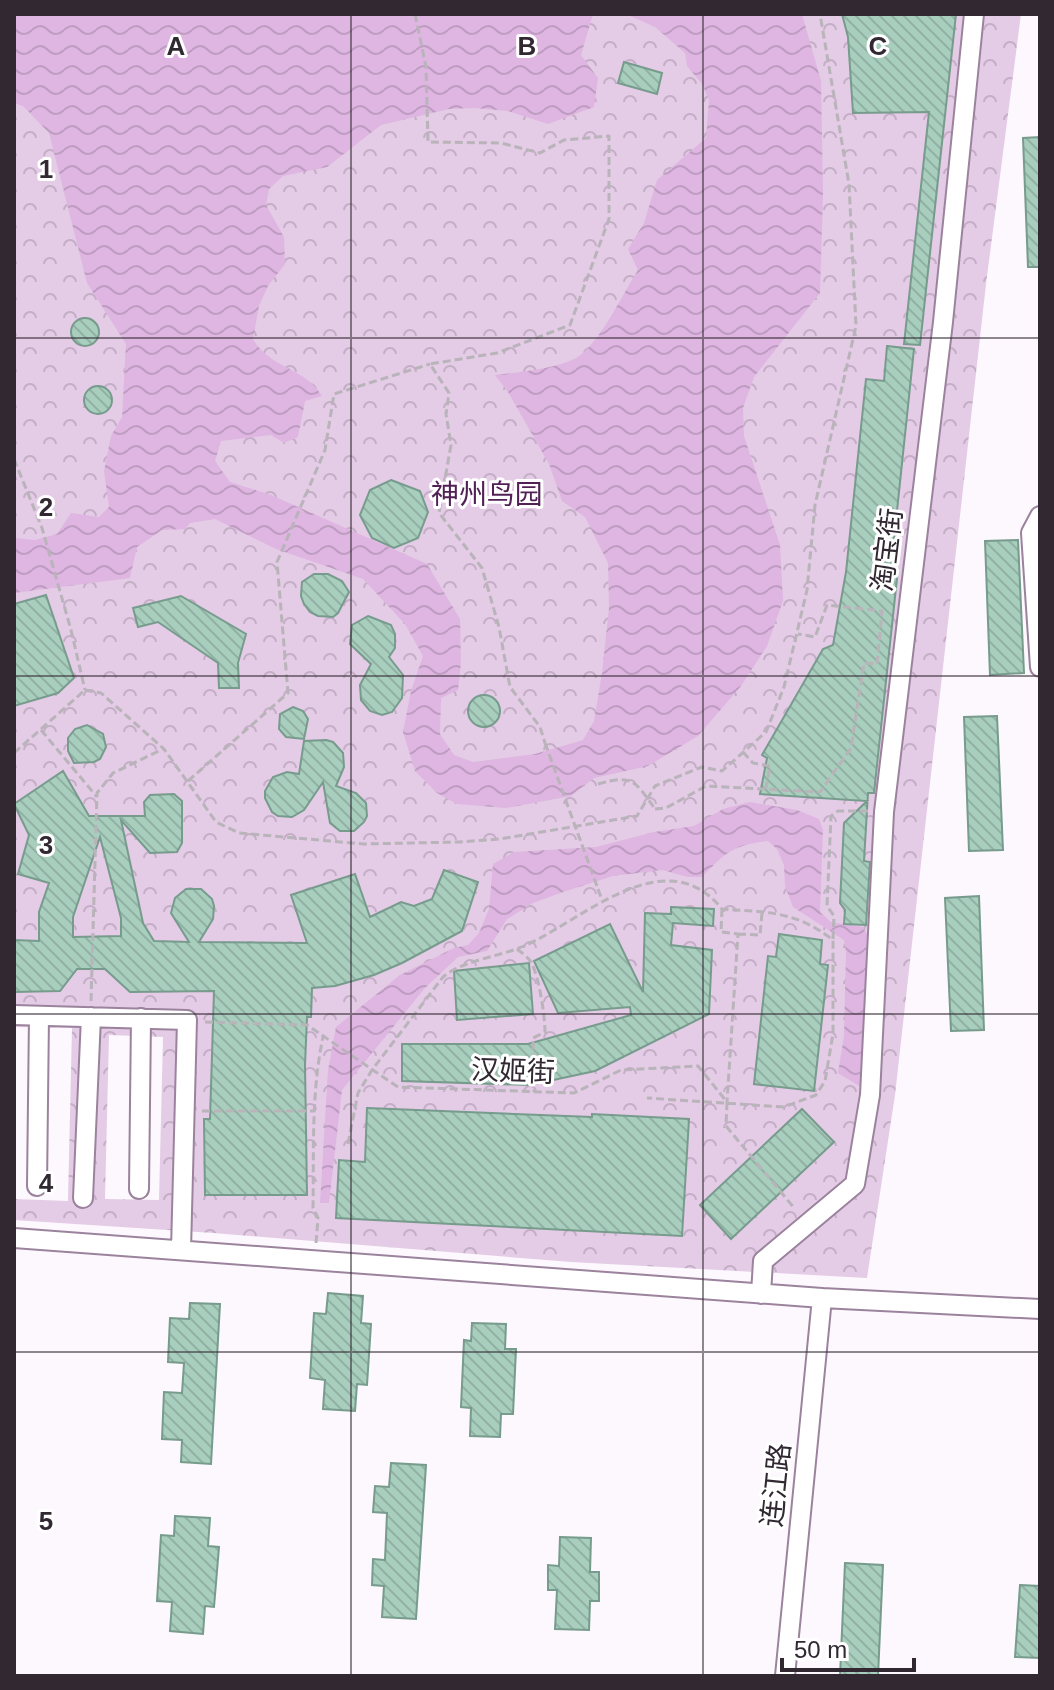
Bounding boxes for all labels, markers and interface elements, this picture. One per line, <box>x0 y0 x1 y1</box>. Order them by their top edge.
text: A <box>167 31 186 61</box>
text: B <box>518 31 536 61</box>
text: C <box>869 31 888 61</box>
text: 1 <box>39 154 53 184</box>
park label: 神州鸟园 <box>431 479 543 510</box>
text: 2 <box>39 492 53 522</box>
street label: 淘宝街 <box>866 506 908 594</box>
text: 3 <box>39 830 53 860</box>
street label: 汉姬街 <box>470 1054 556 1088</box>
text: 4 <box>39 1168 54 1198</box>
street label: 连江路 <box>756 1442 796 1528</box>
text: 5 <box>39 1506 53 1536</box>
scale bar <box>782 1622 914 1672</box>
text: 50 m <box>794 1636 847 1663</box>

